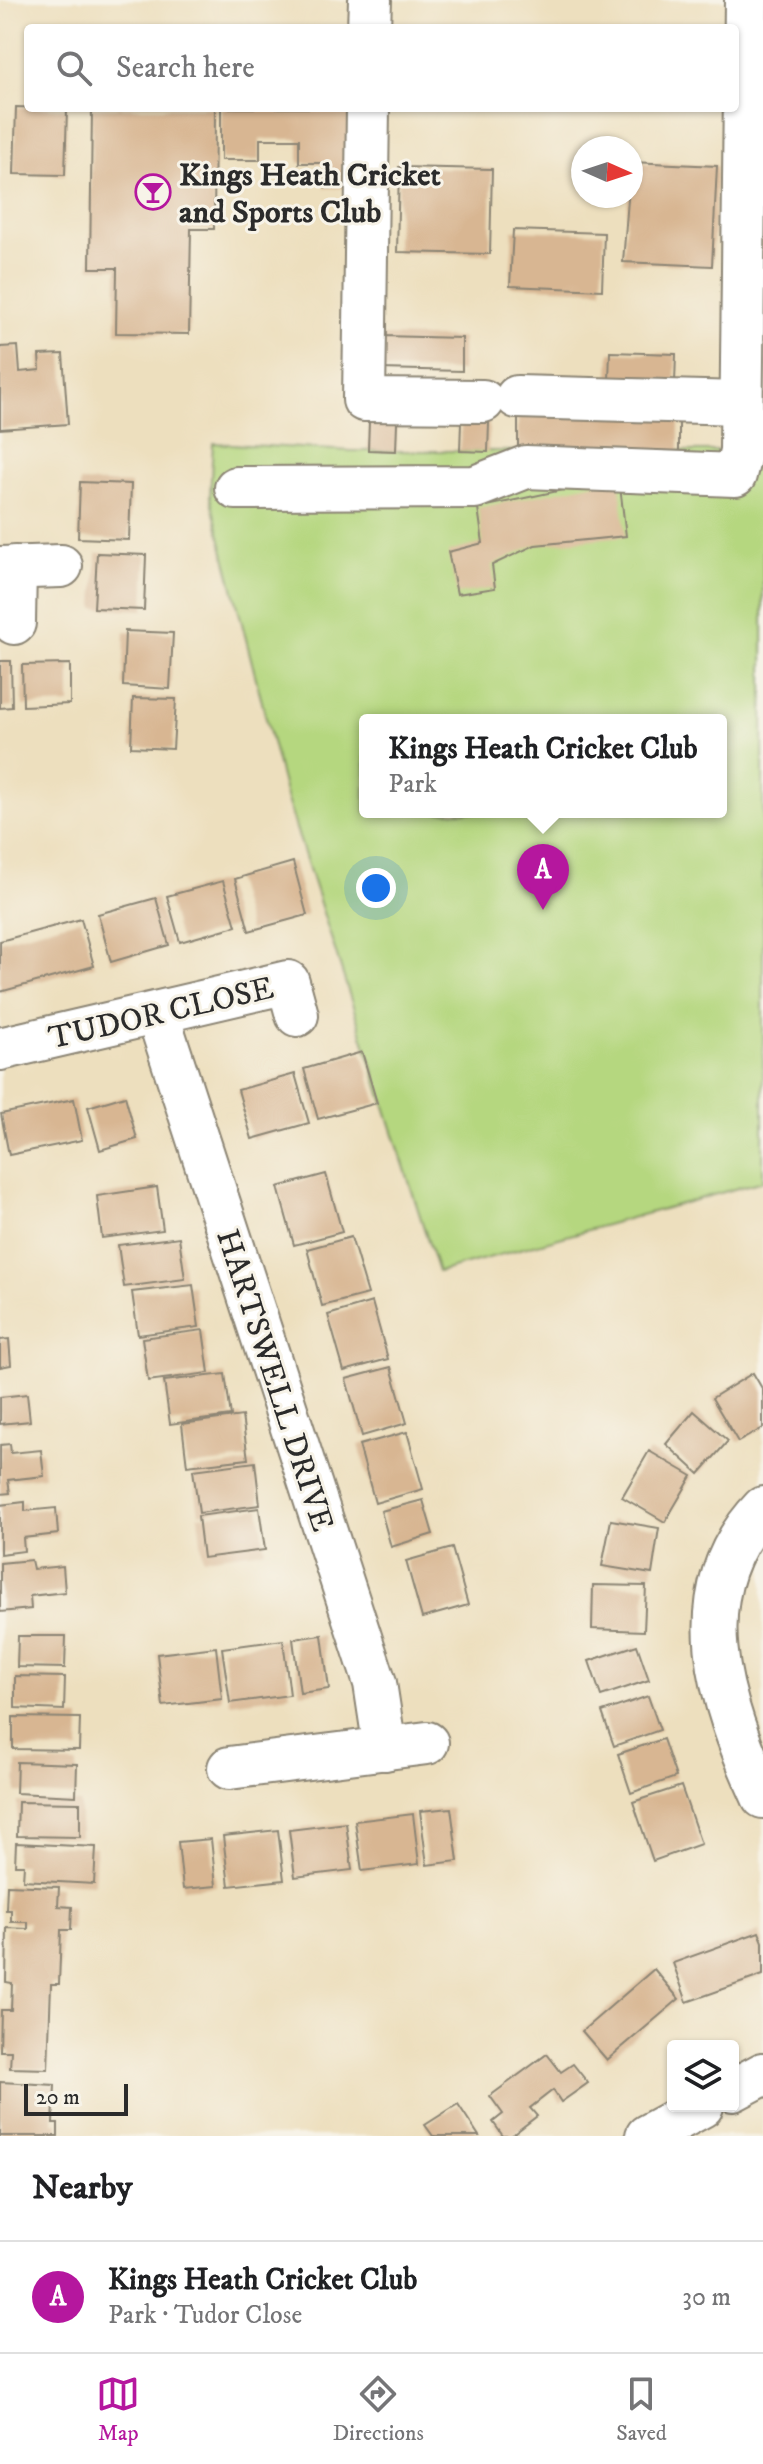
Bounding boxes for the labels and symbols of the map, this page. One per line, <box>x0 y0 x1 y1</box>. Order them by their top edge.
north arrow <box>571 136 643 208</box>
place label: Kings Heath Cricket and Sports Club <box>179 156 442 233</box>
bar icon: Kings Heath Cricket and Sports Club <box>134 173 172 211</box>
pin: A <box>517 844 569 910</box>
your location <box>356 868 396 908</box>
street label: TUDOR CLOSE <box>45 969 278 1059</box>
street label: HARTSWELL DRIVE <box>206 1224 342 1537</box>
scale bar <box>24 2080 128 2116</box>

